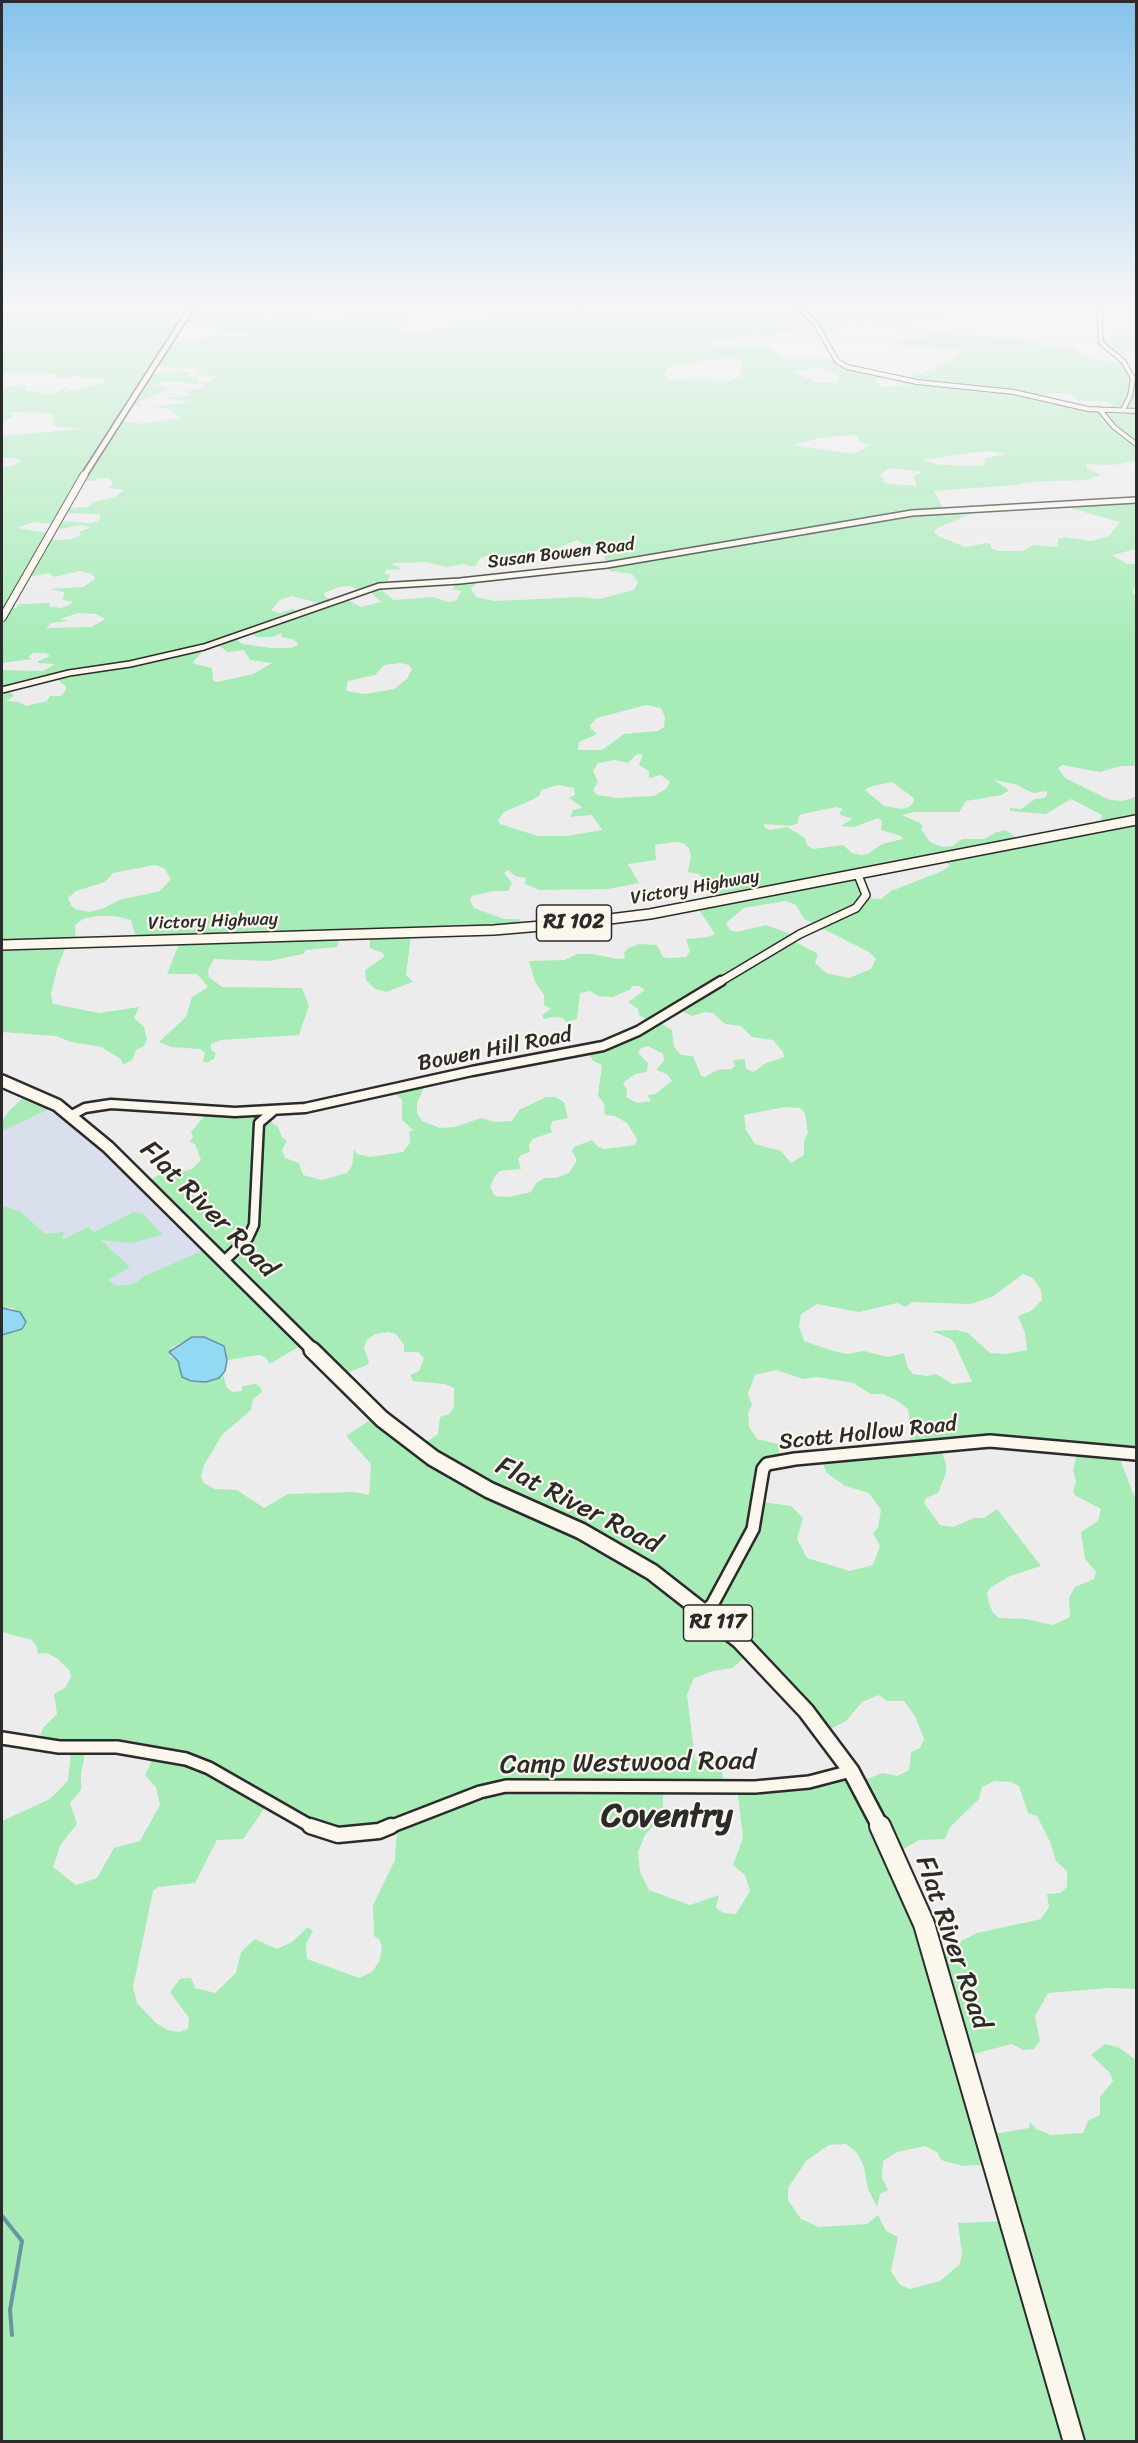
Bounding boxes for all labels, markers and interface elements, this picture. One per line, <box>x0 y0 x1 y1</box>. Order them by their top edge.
street label: Susan Bowen Road <box>486 534 636 574</box>
street label: Victory Highway <box>629 866 761 910</box>
road number: RI 102 <box>536 905 612 941</box>
street label: Victory Highway <box>148 909 278 935</box>
street label: Bowen Hill Road <box>416 1022 574 1078</box>
street label: Flat River Road <box>133 1135 283 1285</box>
street label: Scott Hollow Road <box>778 1412 958 1456</box>
street label: Flat River Road <box>490 1450 666 1562</box>
road number: RI 117 <box>684 1605 752 1641</box>
street label: Camp Westwood Road <box>500 1746 756 1782</box>
district label: Coventry <box>601 1798 733 1838</box>
street label: Flat River Road <box>907 1852 997 2034</box>

